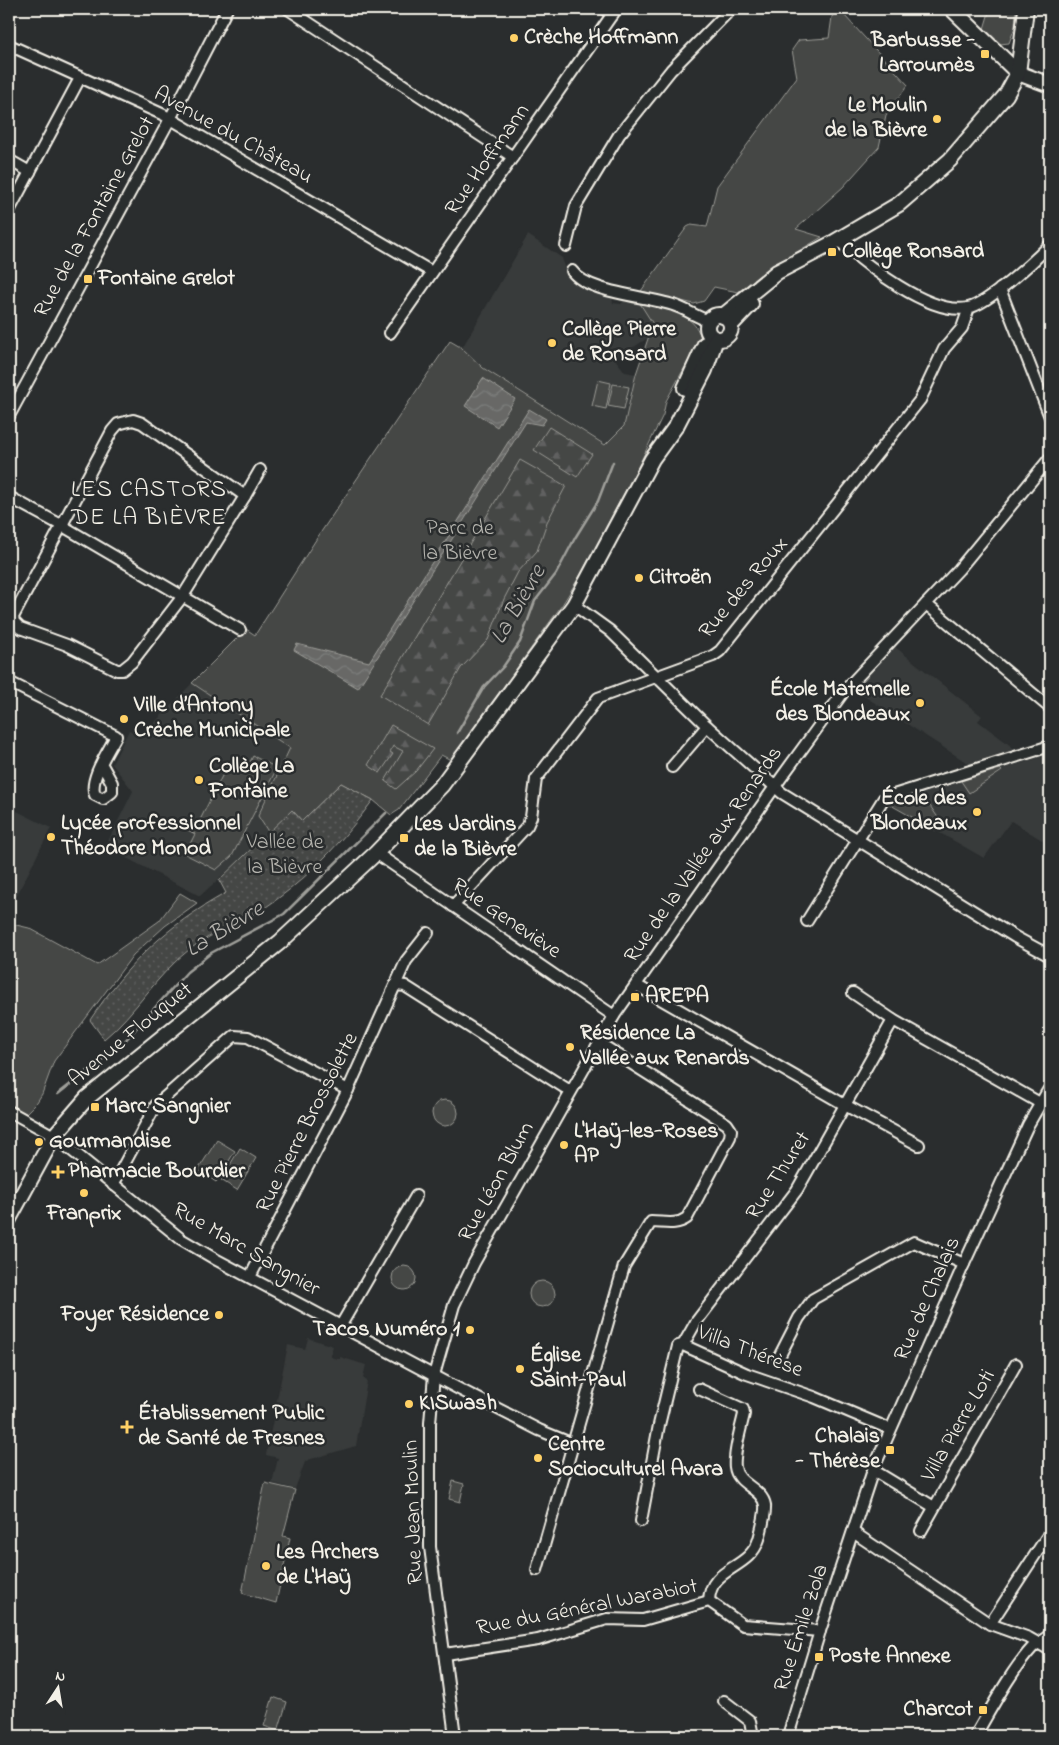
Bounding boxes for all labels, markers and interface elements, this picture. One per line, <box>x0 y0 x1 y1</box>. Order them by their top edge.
place label: Crèche Hoffmann <box>524 22 678 54</box>
place label: Barbusse - Larroumès <box>870 25 975 82</box>
marker: Crèche Hoffmann <box>508 32 520 44</box>
marker: Barbusse - Larroumès <box>979 48 991 60</box>
street label: Avenue du Château <box>148 79 318 193</box>
place label: Le Moulin de la Bièvre <box>824 90 928 147</box>
street label: Rue Hoffmann <box>438 98 538 222</box>
street label: Rue de la Fontaine Grelot <box>26 110 164 324</box>
marker: Le Moulin de la Bièvre <box>931 113 943 125</box>
place label: Collège Ronsard <box>842 236 985 269</box>
marker: Collège Ronsard <box>826 246 838 258</box>
place label: Fontaine Grelot <box>97 263 236 295</box>
marker: Fontaine Grelot <box>82 273 94 285</box>
place label: Collège Pierre de Ronsard <box>562 314 677 371</box>
marker: Collège Pierre de Ronsard <box>546 337 558 349</box>
district label: LES CASTORS DE LA BIÈVRE <box>70 473 227 536</box>
park label: Parc de la Bièvre <box>423 513 498 570</box>
street label: Rue des Roux <box>692 530 796 646</box>
water label: La Bièvre <box>482 558 556 651</box>
place label: Citroën <box>649 562 712 594</box>
marker: Citroën <box>633 572 645 584</box>
place label: École Maternelle des Blondeaux <box>770 674 911 731</box>
place label: Ville d’Antony Crėche Municipale <box>133 690 291 747</box>
marker: École Maternelle des Blondeaux <box>914 697 926 709</box>
marker: Ville d’Antony Crėche Municipale <box>118 713 130 725</box>
street label: Rue de la Vallée aux Renards <box>617 740 791 970</box>
place label: Collège La Fontaine <box>208 751 295 808</box>
marker: Collège La Fontaine <box>193 774 205 786</box>
place label: École des Blondeaux <box>870 783 967 840</box>
marker: École des Blondeaux <box>971 806 983 818</box>
place label: Lycée professionnel Théodore Monod <box>61 808 241 865</box>
place label: Les Jardins de la Bièvre <box>414 809 518 866</box>
park label: Vallée de la Bièvre <box>245 827 324 884</box>
marker: Lycée professionnel Théodore Monod <box>45 831 57 843</box>
marker: Les Jardins de la Bièvre <box>398 832 410 844</box>
street label: Rue Geneviève <box>445 871 567 967</box>
water label: La Bièvre <box>179 892 272 967</box>
street label: Avenue Flouquet <box>62 974 201 1095</box>
place label: AREPA <box>645 981 709 1013</box>
marker: AREPA <box>629 991 641 1003</box>
place label: Résidence La Vallée aux Renards <box>579 1018 750 1075</box>
street label: Rue Pierre Brossolette <box>249 1027 367 1219</box>
marker: Résidence La Vallée aux Renards <box>564 1041 576 1053</box>
place label: Marc Sangnier <box>105 1091 232 1124</box>
marker: Marc Sangnier <box>89 1101 101 1113</box>
street label: Rue Léon Blum <box>451 1116 543 1248</box>
place label: L'Haÿ-les-Roses AP <box>574 1116 718 1173</box>
street label: Rue Thuret <box>738 1125 820 1227</box>
place label: Gourmandise <box>49 1126 172 1158</box>
marker: Gourmandise <box>33 1136 45 1148</box>
marker: L'Haÿ-les-Roses AP <box>558 1139 570 1151</box>
place label: Pharmacie Bourdier <box>68 1156 246 1188</box>
marker: Pharmacie Bourdier <box>52 1166 64 1178</box>
marker: Franprix <box>78 1187 90 1199</box>
street label: Rue Marc Sangnier <box>166 1195 326 1306</box>
place label: Franprix <box>46 1198 121 1230</box>
street label: Rue de Chalais <box>886 1232 970 1366</box>
place label: Foyer Résidence <box>60 1299 210 1332</box>
marker: Foyer Résidence <box>213 1309 225 1321</box>
place label: Tacos Numéro 1 <box>313 1314 460 1346</box>
street label: Villa Thérèse <box>692 1317 808 1387</box>
marker: Tacos Numéro 1 <box>464 1324 476 1336</box>
place label: Église Saint-Paul <box>530 1340 626 1397</box>
marker: Église Saint-Paul <box>514 1363 526 1375</box>
street label: Villa Pierre Loti <box>913 1364 1004 1489</box>
place label: KISwash <box>419 1388 497 1420</box>
place label: Établissement Public de Santé de Fresnes <box>138 1398 326 1455</box>
marker: KISwash <box>403 1398 415 1410</box>
marker: Établissement Public de Santé de Fresnes <box>120 1420 134 1434</box>
place label: Chalais - Thérèse <box>795 1421 881 1478</box>
place label: Centre Socioculturel Avara <box>548 1429 723 1486</box>
street label: Rue Jean Moulin <box>395 1439 433 1585</box>
marker: Chalais - Thérèse <box>884 1444 896 1456</box>
marker: Centre Socioculturel Avara <box>532 1452 544 1464</box>
place label: Les Archers de L'Haÿ <box>276 1537 379 1595</box>
marker: Les Archers de L'Haÿ <box>260 1560 272 1572</box>
street label: Rue Émile Zola <box>766 1560 838 1696</box>
street label: Rue du Général Warabiot <box>474 1571 701 1645</box>
place label: Poste Annexe <box>829 1641 952 1673</box>
marker: Poste Annexe <box>813 1651 825 1663</box>
north arrow <box>32 1662 82 1712</box>
text: N <box>54 1665 67 1688</box>
place label: Charcot <box>903 1694 974 1726</box>
marker: Charcot <box>977 1704 989 1716</box>

